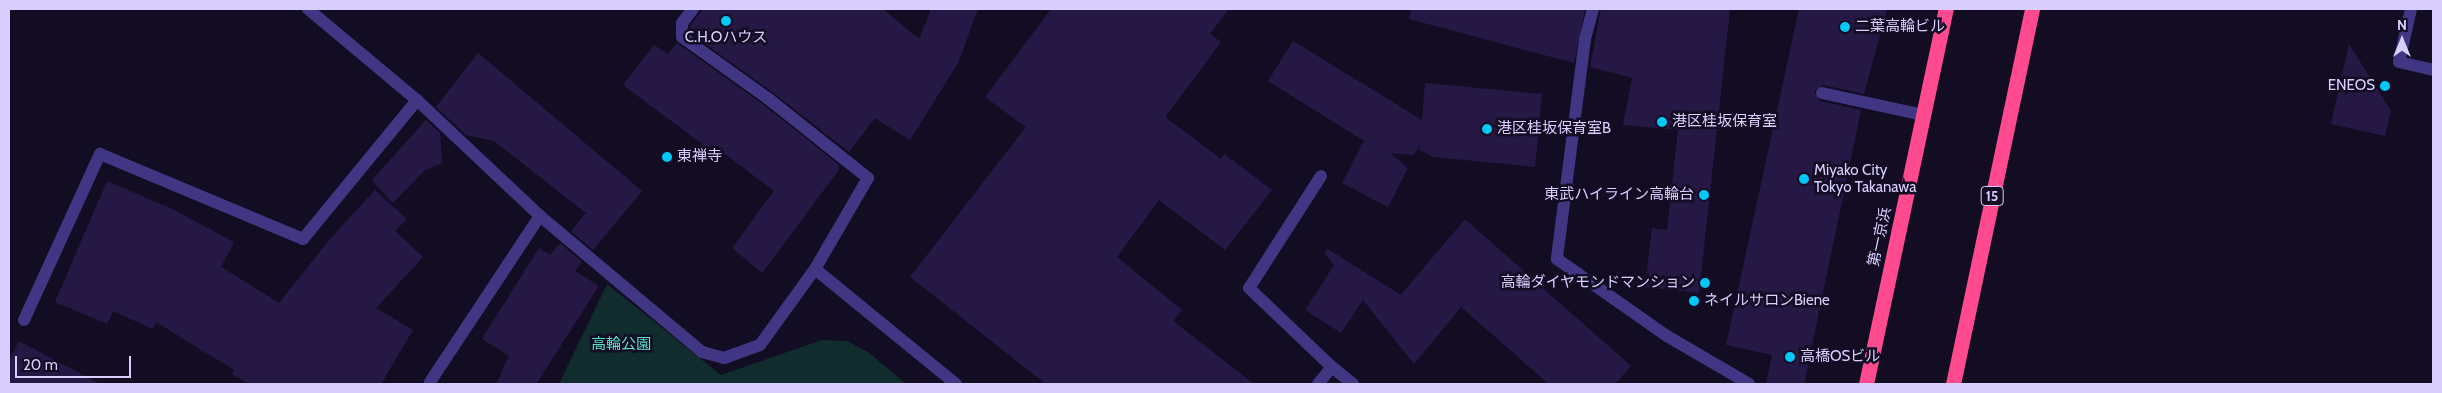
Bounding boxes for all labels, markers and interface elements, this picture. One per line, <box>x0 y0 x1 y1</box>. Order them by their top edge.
marker: C.H.Oハウス <box>720 15 732 27</box>
north arrow <box>2377 15 2427 65</box>
text: N <box>2397 16 2407 34</box>
place label: 二葉高輪ビル <box>1855 18 1945 36</box>
marker: 二葉高輪ビル <box>1839 21 1851 33</box>
place label: C.H.Oハウス <box>685 29 767 47</box>
place label: ENEOS <box>2328 77 2375 95</box>
marker: ENEOS <box>2379 80 2391 92</box>
place label: 港区桂坂保育室 <box>1672 113 1777 131</box>
marker: 港区桂坂保育室 <box>1656 116 1668 128</box>
place label: 港区桂坂保育室B <box>1497 120 1611 138</box>
marker: 港区桂坂保育室B <box>1481 123 1493 135</box>
place label: 東禅寺 <box>677 148 722 166</box>
marker: 東禅寺 <box>661 151 673 163</box>
place label: Miyako City Tokyo Takanawa <box>1814 161 1916 196</box>
marker: Miyako City Tokyo Takanawa <box>1798 173 1810 185</box>
road number: 15 <box>1980 185 2004 208</box>
place label: 東武ハイライン高輪台 <box>1544 186 1694 204</box>
marker: 東武ハイライン高輪台 <box>1698 189 1710 201</box>
street label: 第一京浜 <box>1865 206 1895 268</box>
place label: 高輪ダイヤモンドマンション <box>1500 274 1695 292</box>
marker: 高輪ダイヤモンドマンション <box>1699 277 1711 289</box>
place label: ネイルサロンBiene <box>1704 292 1830 310</box>
marker: ネイルサロンBiene <box>1688 295 1700 307</box>
park label: 高輪公園 <box>591 336 651 354</box>
scale bar <box>18 346 134 378</box>
place label: 高橋OSビル <box>1800 348 1880 366</box>
marker: 高橋OSビル <box>1784 351 1796 363</box>
text: 20 m <box>23 356 58 374</box>

